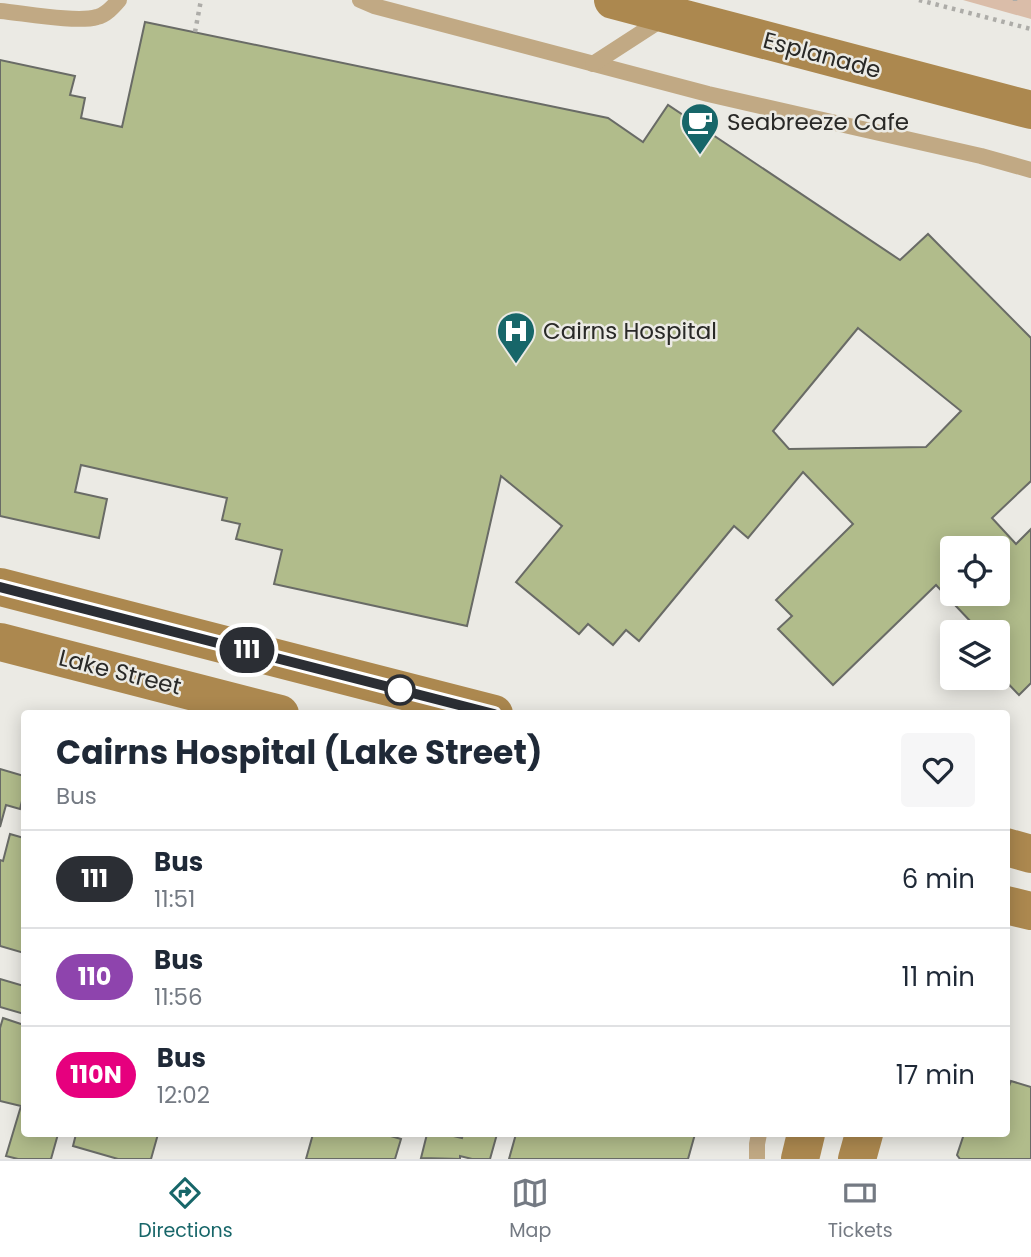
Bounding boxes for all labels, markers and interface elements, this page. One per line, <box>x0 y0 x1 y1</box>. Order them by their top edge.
street label: Esplanade <box>760 24 884 86</box>
cafe icon: Seabreeze Cafe <box>679 101 721 156</box>
place label: Seabreeze Cafe <box>727 106 909 138</box>
hospital icon: Cairns Hospital <box>495 310 537 365</box>
place label: Cairns Hospital <box>543 315 717 347</box>
map controls <box>940 536 1010 690</box>
button: locate <box>940 536 1010 606</box>
button: layers <box>940 620 1010 690</box>
line badge: 111 <box>207 627 287 673</box>
text: 111 <box>233 633 261 666</box>
street label: Lake Street <box>55 641 185 703</box>
unlabelled marker <box>385 675 415 705</box>
text: Cairns Hospital (Lake Street) <box>56 729 543 776</box>
button: heart <box>901 733 975 807</box>
text: Bus <box>56 780 97 812</box>
text: Bus <box>154 844 203 880</box>
text: 6 min <box>902 861 975 897</box>
text: 111 <box>81 862 108 895</box>
text: 11:51 <box>154 883 195 915</box>
text: Bus <box>154 942 203 978</box>
text: 11 min <box>902 959 975 995</box>
text: 110 <box>78 960 111 993</box>
text: 11:56 <box>154 981 203 1013</box>
text: Bus <box>157 1040 206 1076</box>
text: 17 min <box>896 1057 975 1093</box>
text: 110N <box>70 1058 122 1091</box>
text: 12:02 <box>157 1079 210 1111</box>
tab: Directions <box>138 1174 233 1245</box>
tab: Map <box>509 1174 551 1245</box>
tab: Tickets <box>828 1174 893 1245</box>

